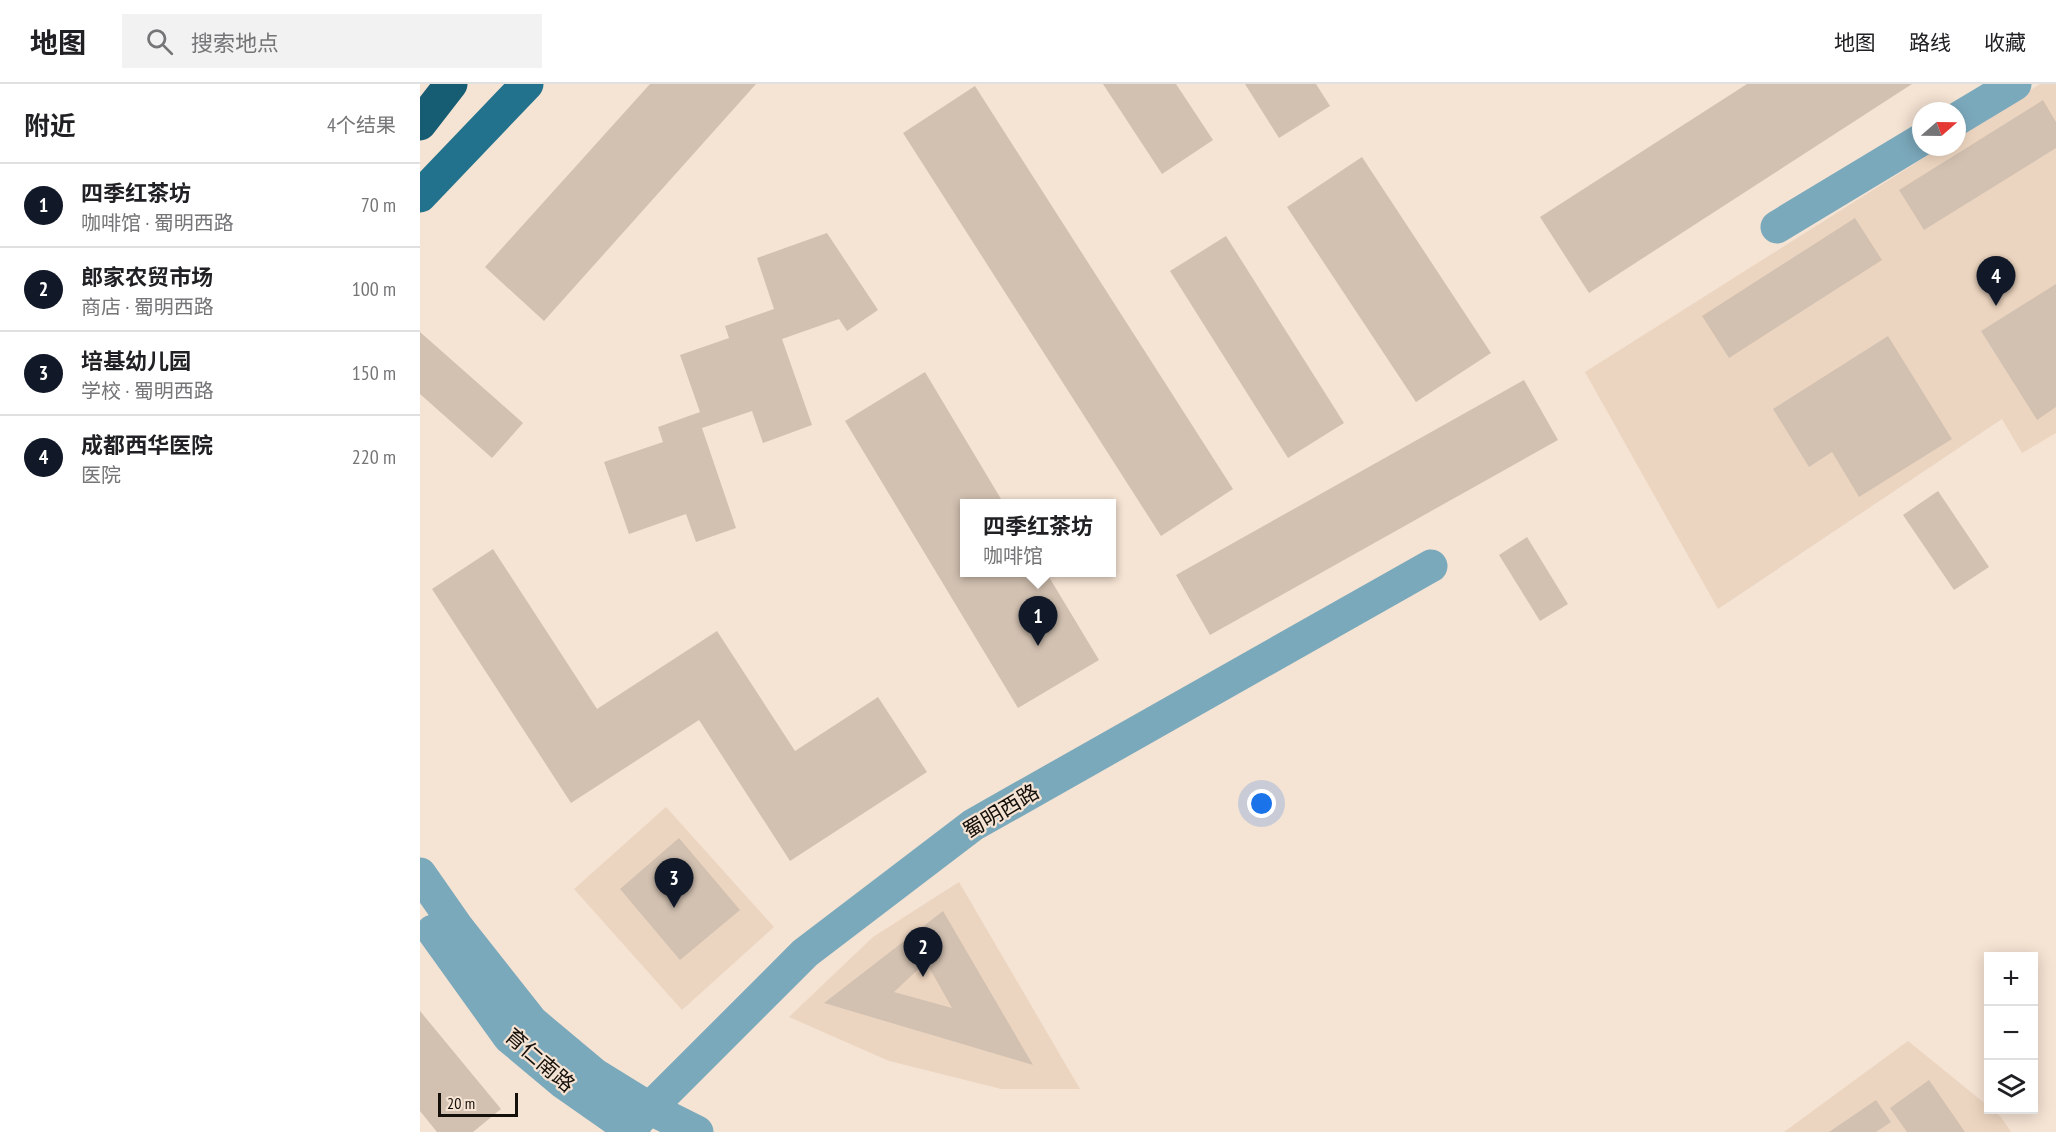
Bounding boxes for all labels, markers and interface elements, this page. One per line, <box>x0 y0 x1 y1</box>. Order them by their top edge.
search box <box>122 14 542 68</box>
text: 地图 <box>30 24 86 61</box>
icon: search <box>143 25 176 58</box>
text: 搜索地点 <box>191 29 279 57</box>
text: 地图 <box>1834 29 1876 56</box>
text: 路线 <box>1909 29 1951 56</box>
text: 收藏 <box>1984 29 2026 56</box>
north arrow <box>1912 102 1966 156</box>
text: 附近 <box>24 109 76 142</box>
text: 4个结果 <box>327 112 396 138</box>
text: 四季红茶坊 <box>81 179 191 207</box>
text: 1 <box>39 192 48 218</box>
text: 70 m <box>361 192 396 218</box>
text: 咖啡馆 · 蜀明西路 <box>81 210 234 236</box>
pin: 4 <box>1976 256 2016 306</box>
text: 郎家农贸市场 <box>81 263 213 291</box>
text: 2 <box>39 276 48 302</box>
text: 100 m <box>352 276 396 302</box>
text: 商店 · 蜀明西路 <box>81 294 214 320</box>
text: 培基幼儿园 <box>81 347 191 375</box>
text: 3 <box>39 360 48 386</box>
text: 150 m <box>352 360 396 386</box>
text: 学校 · 蜀明西路 <box>81 378 214 404</box>
text: 成都西华医院 <box>81 431 213 459</box>
text: 4 <box>39 444 48 470</box>
text: 220 m <box>352 444 396 470</box>
text: 医院 <box>81 462 121 488</box>
popup <box>960 499 1116 577</box>
text: 四季红茶坊 <box>983 512 1093 540</box>
text: 咖啡馆 <box>983 543 1043 569</box>
pin: 1 <box>1018 596 1058 646</box>
street label: 蜀明西路 <box>958 778 1044 844</box>
your location <box>1247 789 1276 818</box>
pin: 3 <box>654 858 694 908</box>
pin: 2 <box>904 928 942 977</box>
map controls <box>1984 952 2038 1114</box>
button: + <box>1984 952 2038 1006</box>
button: − <box>1984 1006 2038 1060</box>
street label: 育仁南路 <box>499 1022 581 1098</box>
button: layers <box>1984 1060 2038 1114</box>
scale bar <box>438 1090 518 1118</box>
text: 20 m <box>447 1093 475 1113</box>

